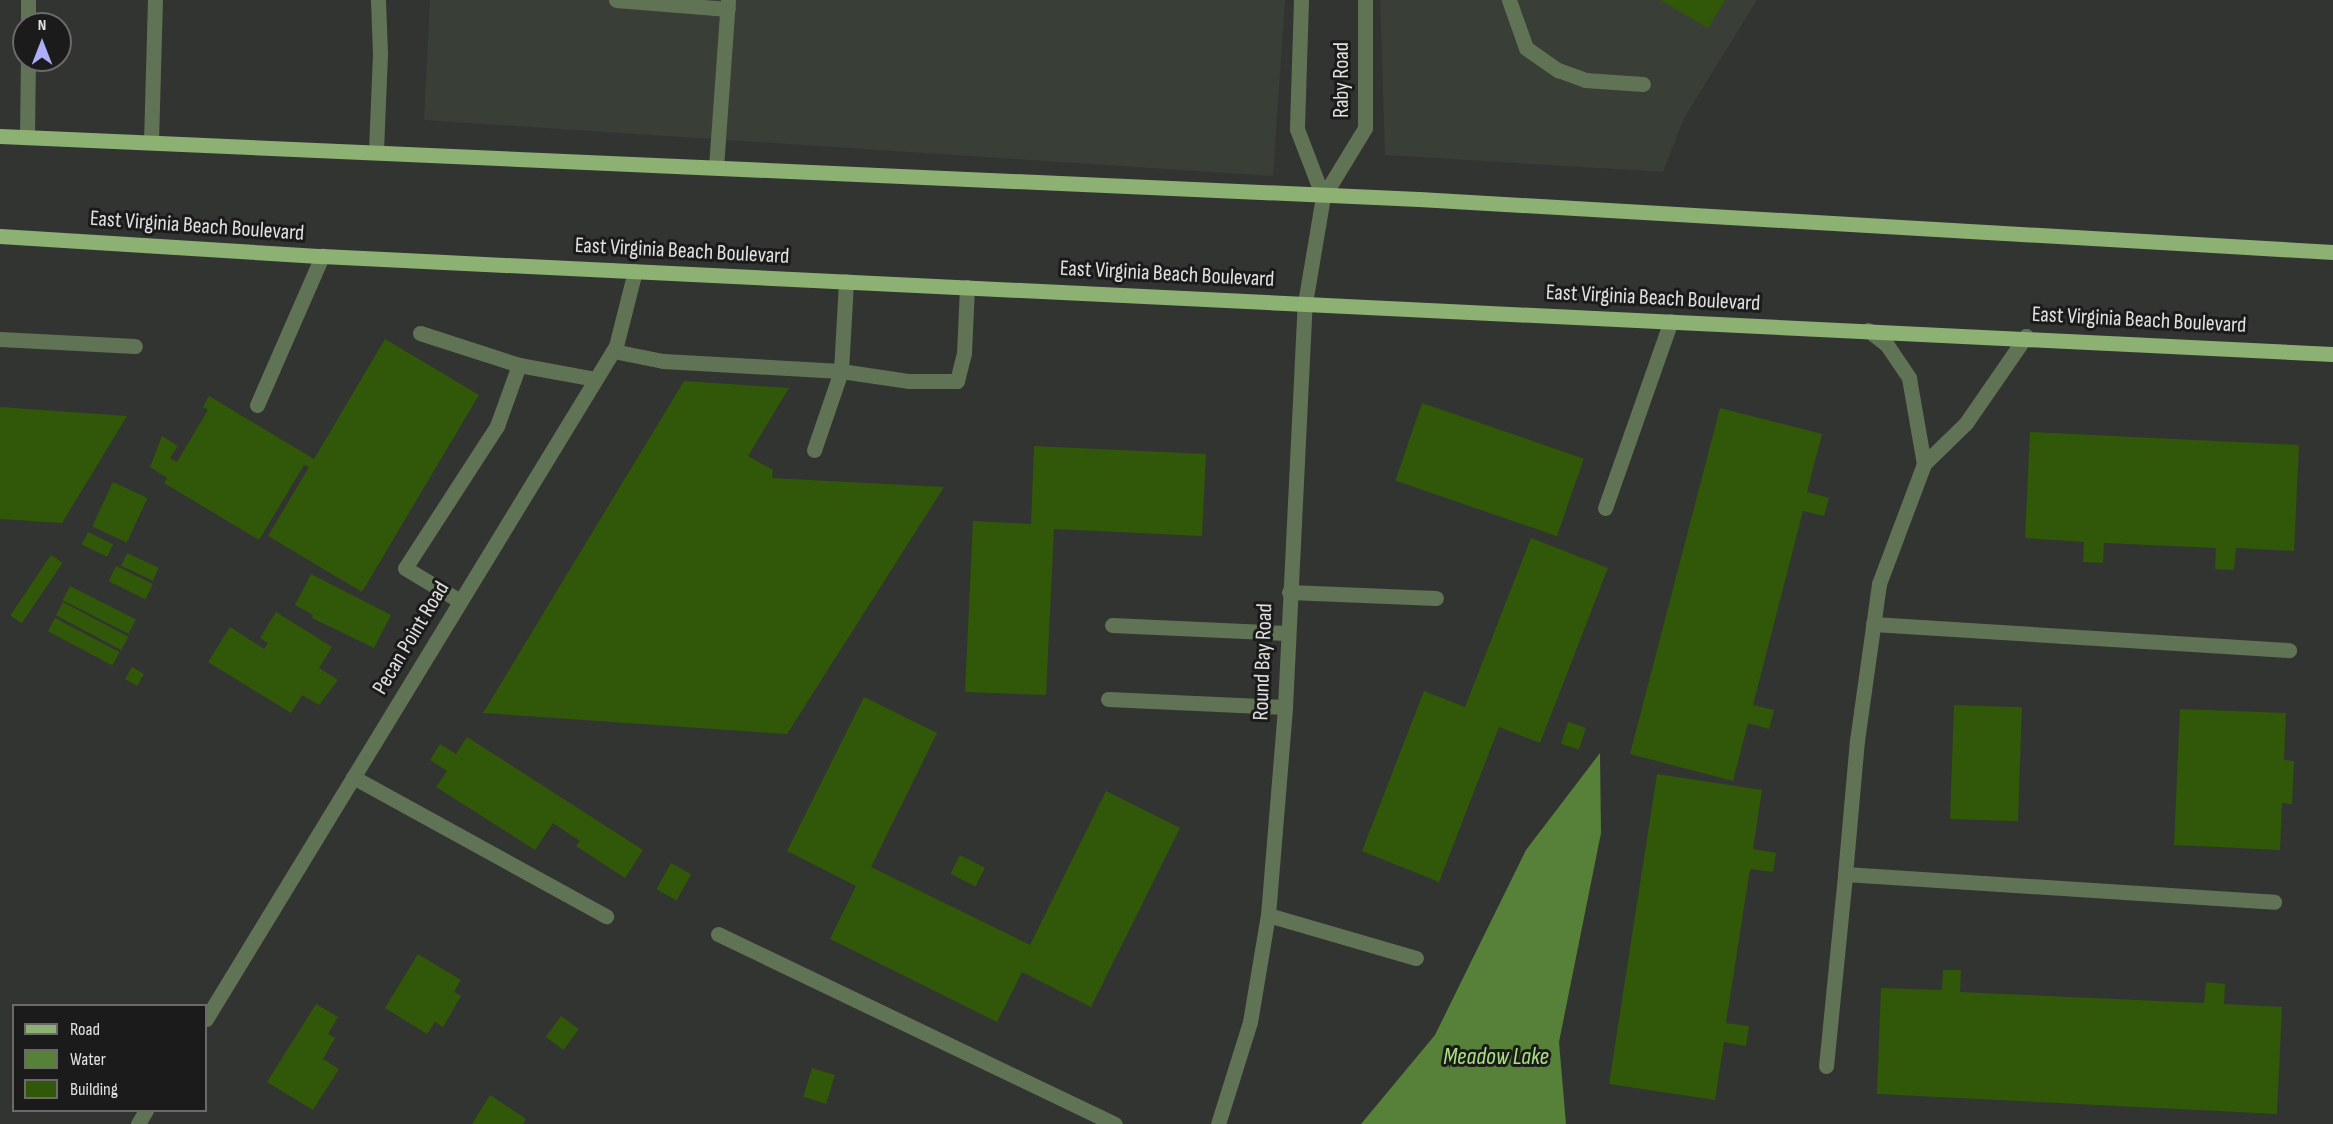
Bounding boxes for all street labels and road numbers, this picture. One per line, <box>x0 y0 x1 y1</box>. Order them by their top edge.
street label: Raby Road <box>1329 42 1355 118</box>
street label: East Virginia Beach Boulevard <box>89 205 305 247</box>
street label: East Virginia Beach Boulevard <box>574 232 790 270</box>
street label: East Virginia Beach Boulevard <box>1059 255 1275 293</box>
street label: East Virginia Beach Boulevard <box>1545 279 1761 317</box>
street label: East Virginia Beach Boulevard <box>2031 301 2247 339</box>
street label: Pecan Point Road <box>367 577 455 699</box>
street label: Round Bay Road <box>1248 603 1278 721</box>

